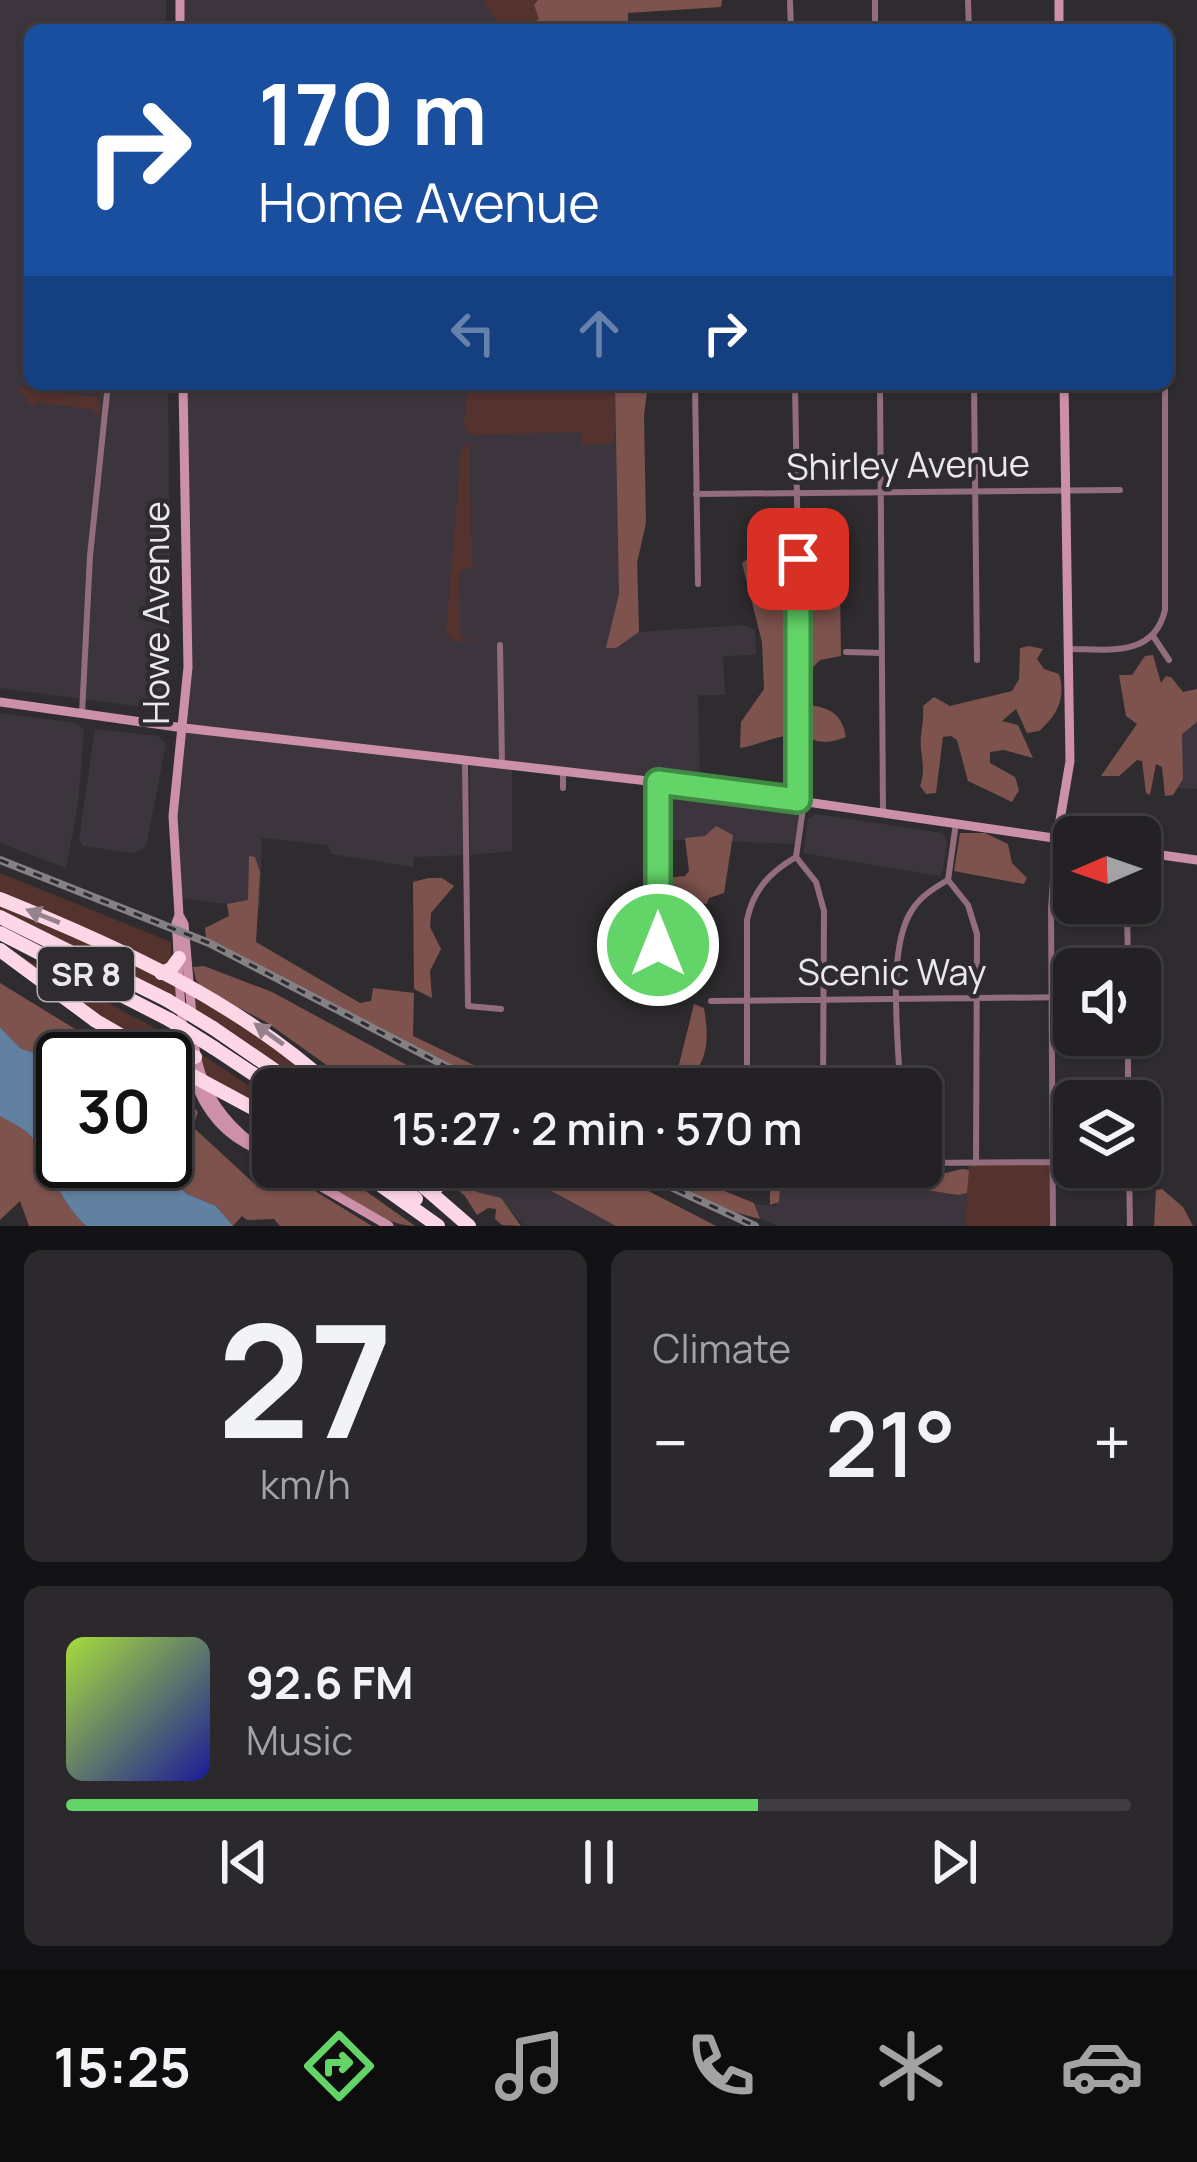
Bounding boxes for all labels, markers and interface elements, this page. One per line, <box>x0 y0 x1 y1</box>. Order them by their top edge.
text: 170 m <box>258 55 487 170</box>
icon: right <box>60 72 216 228</box>
text: Home Avenue <box>258 164 600 238</box>
icon: left <box>440 300 506 366</box>
icon: ahead <box>566 300 632 366</box>
icon: right <box>692 300 758 366</box>
street label: Shirley Avenue <box>786 438 1030 491</box>
street label: Howe Avenue <box>131 501 180 725</box>
pin <box>747 508 849 610</box>
icon: arrive <box>765 526 831 592</box>
north arrow <box>1053 816 1161 924</box>
map controls <box>1053 816 1161 1188</box>
position arrow <box>595 882 721 1008</box>
one-way arrow <box>25 906 61 925</box>
road number: SR 8 <box>38 947 134 1001</box>
street label: Scenic Way <box>798 947 986 996</box>
button: sound <box>1053 948 1161 1056</box>
one-way arrow <box>253 1023 285 1046</box>
speed limit sign: 30 <box>36 1032 192 1188</box>
button: layers <box>1053 1080 1161 1188</box>
text: 15:27 · 2 min · 570 m <box>392 1097 802 1159</box>
text: 27 <box>217 1272 393 1485</box>
text: Climate <box>653 1321 791 1375</box>
text: 21° <box>825 1381 956 1504</box>
text: − <box>653 1397 688 1487</box>
text: + <box>1093 1397 1131 1487</box>
text: km/h <box>260 1457 351 1511</box>
text: 92.6 FM <box>246 1651 413 1713</box>
text: Music <box>246 1713 353 1767</box>
icon: previous <box>211 1829 277 1895</box>
icon: pause <box>566 1829 632 1895</box>
icon: next <box>921 1829 987 1895</box>
icon: directions <box>297 2024 381 2108</box>
icon: music <box>488 2024 572 2108</box>
icon: phone <box>679 2024 763 2108</box>
icon: climate <box>869 2024 953 2108</box>
icon: car <box>1060 2024 1144 2108</box>
text: 15:25 <box>53 2029 191 2103</box>

